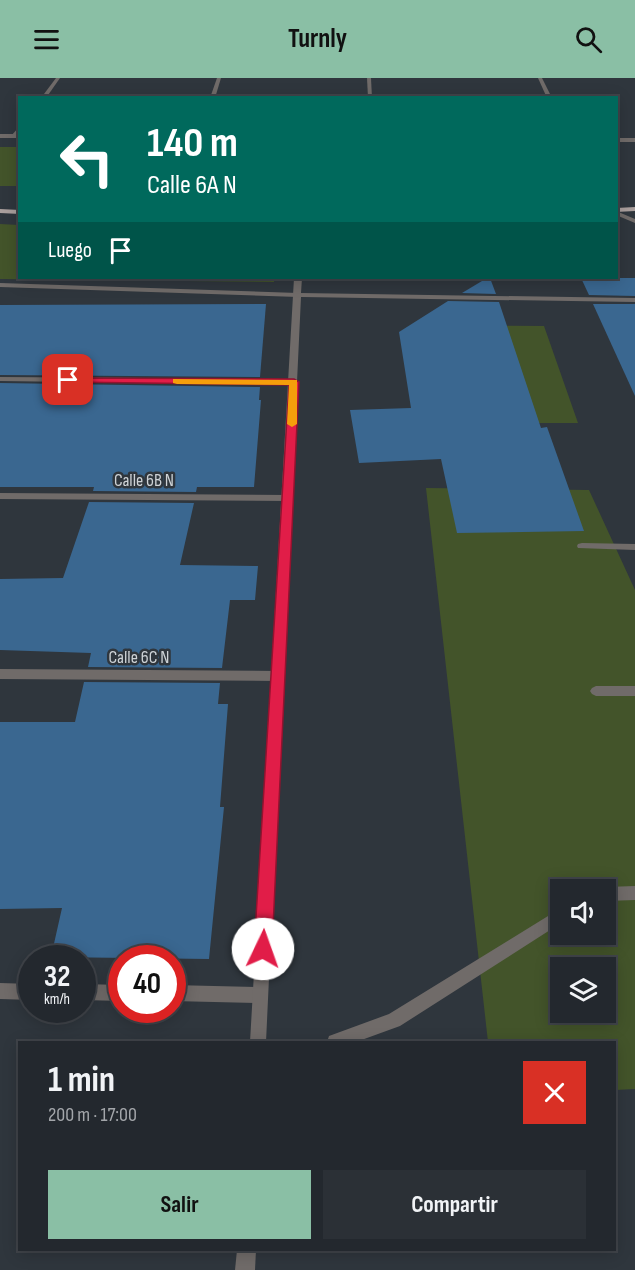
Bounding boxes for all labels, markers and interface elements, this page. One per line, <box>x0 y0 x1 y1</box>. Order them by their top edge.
icon: menu <box>30 23 63 56</box>
text: Turnly <box>288 23 347 55</box>
icon: search <box>572 23 605 56</box>
text: 140 m <box>147 118 238 169</box>
icon: left <box>48 120 126 198</box>
text: Calle 6A N <box>147 169 237 201</box>
icon: arrive <box>104 234 137 267</box>
text: Luego <box>48 237 92 264</box>
pin <box>42 354 93 405</box>
icon: arrive <box>51 363 84 396</box>
street label: Calle 6B N <box>114 470 174 491</box>
street label: Calle 6C N <box>109 647 169 668</box>
map controls <box>550 879 616 1023</box>
button: sound <box>550 879 616 945</box>
position arrow <box>231 917 295 981</box>
speed limit sign: 40 <box>108 945 186 1023</box>
button: layers <box>550 957 616 1023</box>
text: 32 <box>44 959 70 995</box>
text: km/h <box>44 990 70 1009</box>
text: 1 min <box>48 1059 115 1102</box>
button: close <box>523 1061 586 1124</box>
text: 200 m · 17:00 <box>48 1103 137 1127</box>
button: Salir <box>48 1170 311 1239</box>
button: Compartir <box>323 1170 586 1239</box>

